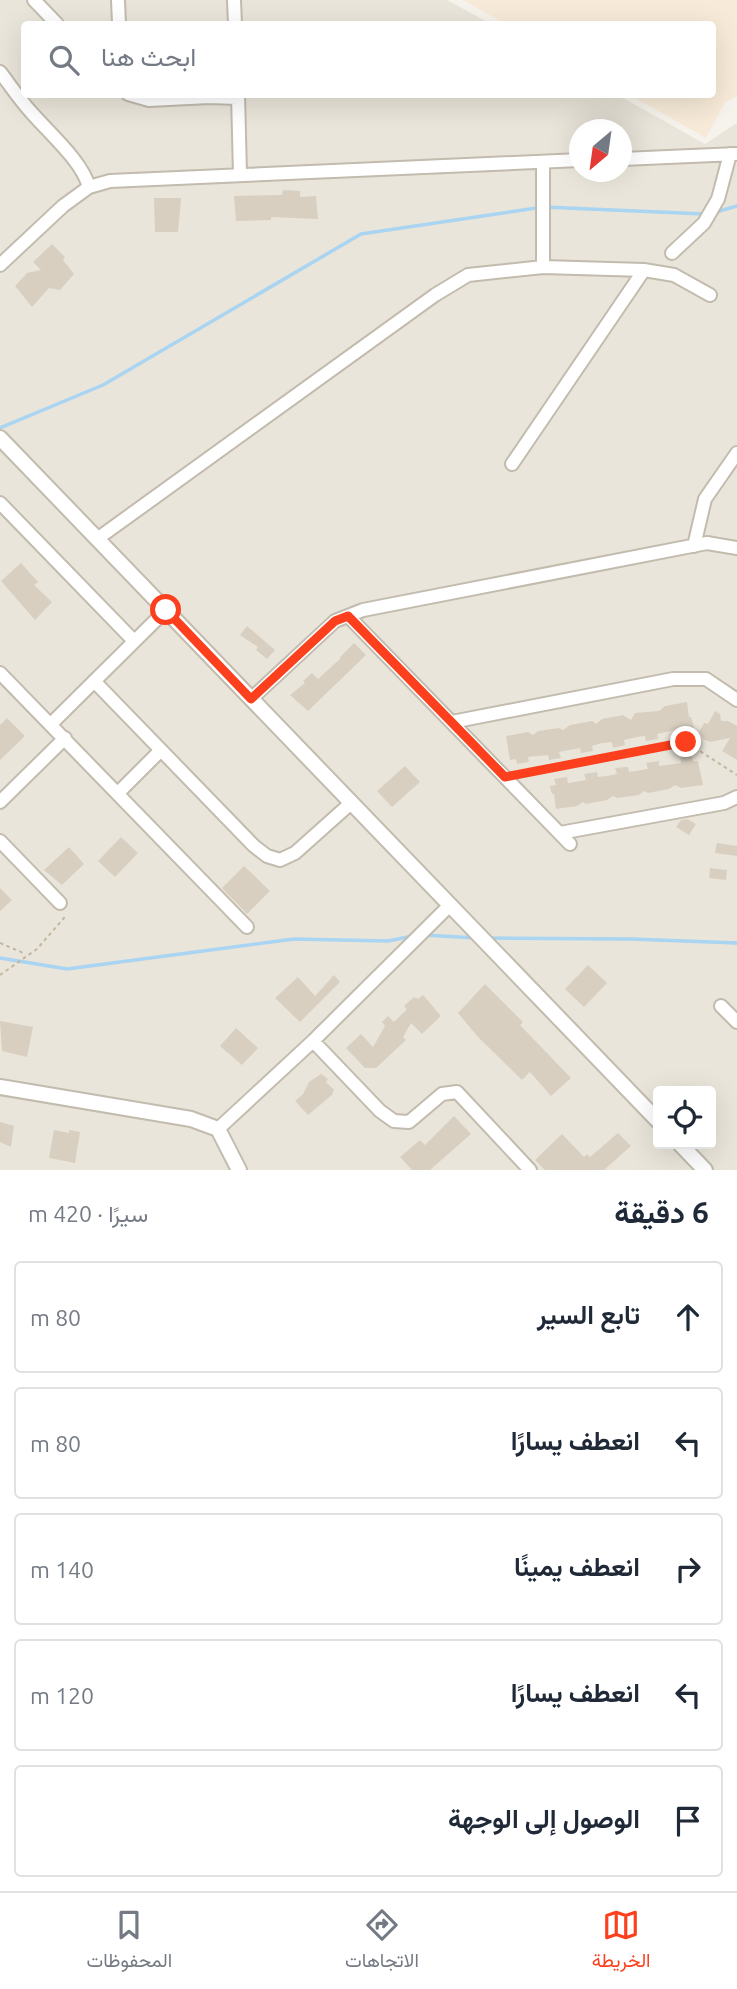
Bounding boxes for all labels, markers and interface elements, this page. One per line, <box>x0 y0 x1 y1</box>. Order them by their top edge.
search box <box>21 21 716 98</box>
icon: search <box>45 41 83 79</box>
text: ابحث هنا <box>101 42 196 71</box>
north arrow <box>569 119 632 182</box>
route start <box>150 594 181 625</box>
route end <box>670 726 701 757</box>
map controls <box>653 1086 716 1149</box>
button: locate <box>653 1086 716 1149</box>
text: 6 دقيقة <box>614 1195 709 1229</box>
text: سيرًا · 420 m <box>28 1201 148 1226</box>
icon: ahead <box>669 1298 707 1336</box>
text: تابع السير <box>537 1300 640 1329</box>
text: 80 m <box>30 1305 81 1330</box>
icon: left <box>669 1424 707 1462</box>
text: انعطف يسارًا <box>511 1426 640 1455</box>
text: 80 m <box>30 1431 81 1456</box>
icon: right <box>669 1550 707 1588</box>
text: انعطف يمينًا <box>514 1552 640 1581</box>
text: 140 m <box>30 1557 94 1582</box>
icon: left <box>669 1676 707 1714</box>
text: انعطف يسارًا <box>511 1678 640 1707</box>
text: 120 m <box>30 1683 94 1708</box>
icon: arrive <box>669 1802 707 1840</box>
text: الوصول إلى الوجهة <box>448 1804 640 1833</box>
tab: المحفوظات <box>87 1906 172 1977</box>
tab: الاتجاهات <box>345 1906 419 1977</box>
tab: الخريطة <box>592 1906 651 1977</box>

